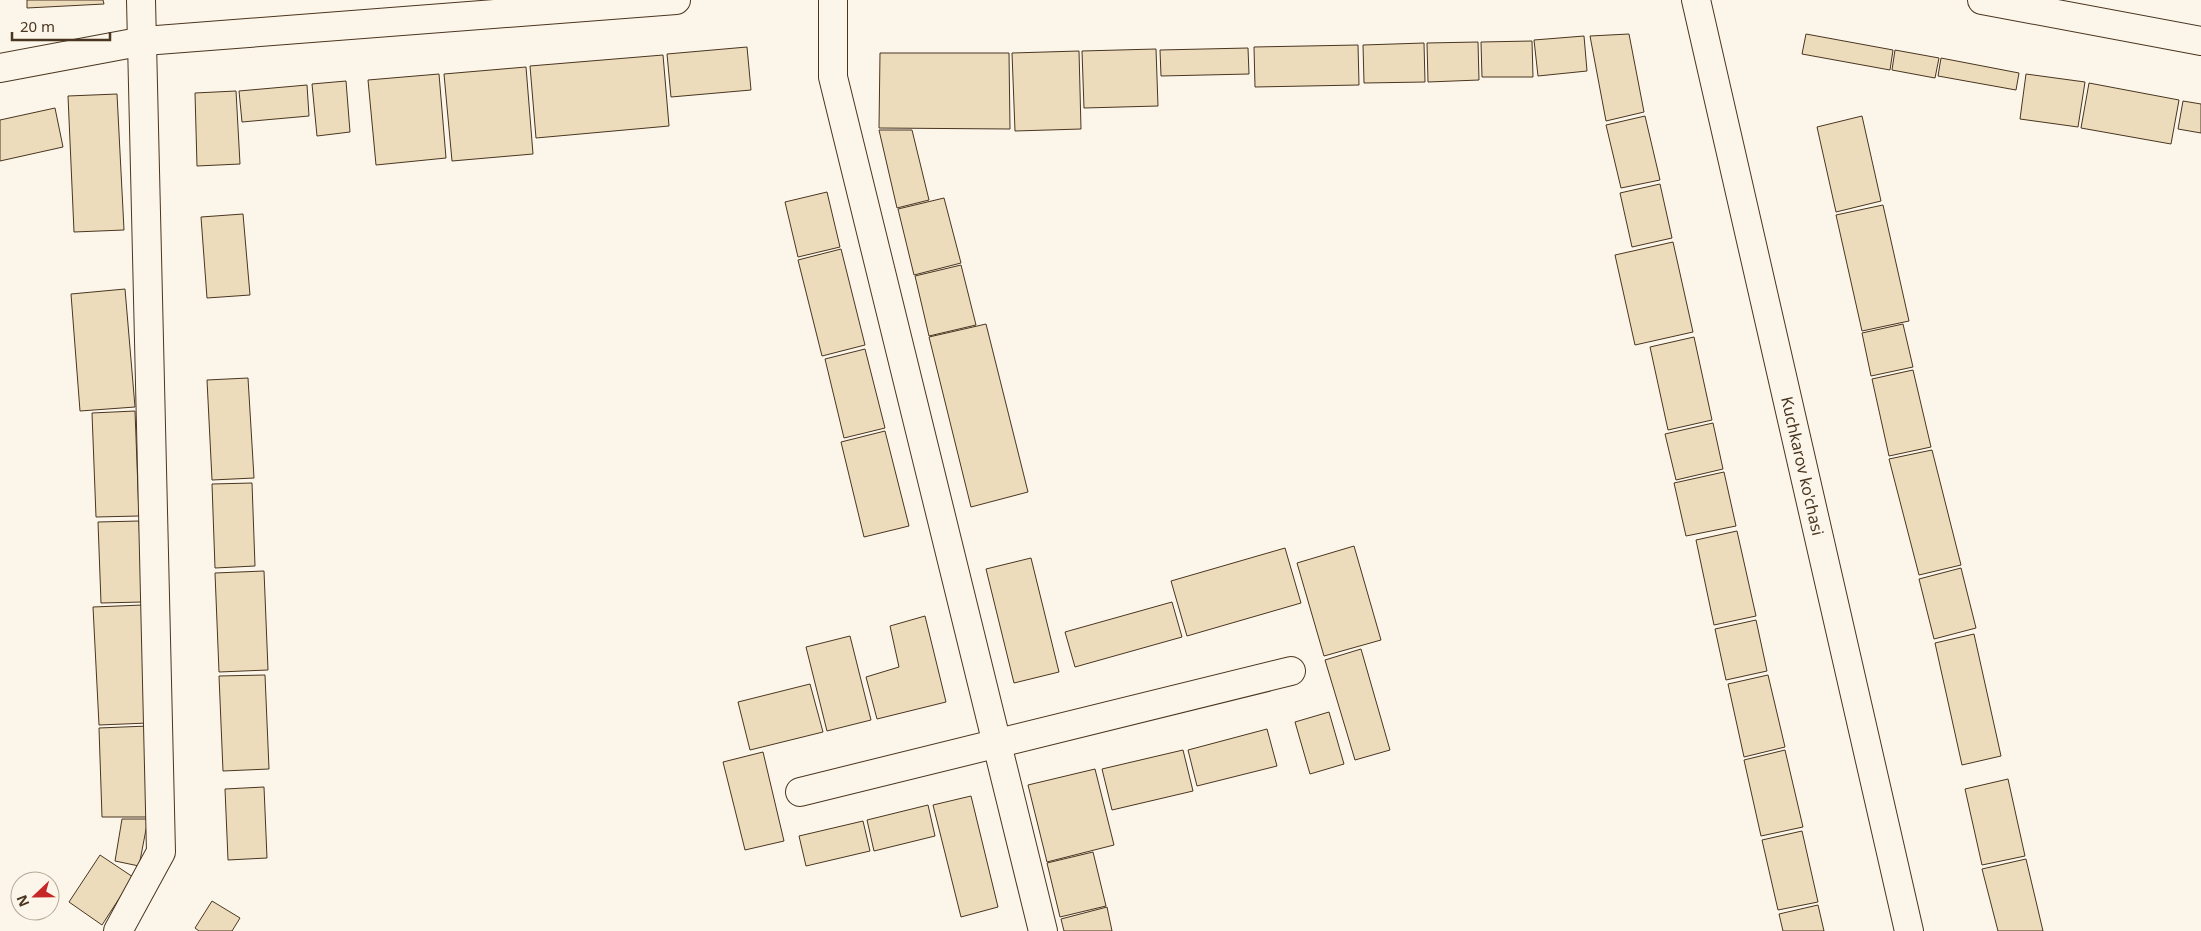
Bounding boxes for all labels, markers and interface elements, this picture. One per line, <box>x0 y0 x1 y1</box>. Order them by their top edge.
scale bar <box>12 10 110 42</box>
text: 20 m <box>20 16 55 36</box>
street label: Kuchkarov ko'chasi <box>1776 394 1829 538</box>
north arrow <box>10 871 60 921</box>
text: N <box>12 892 33 910</box>

